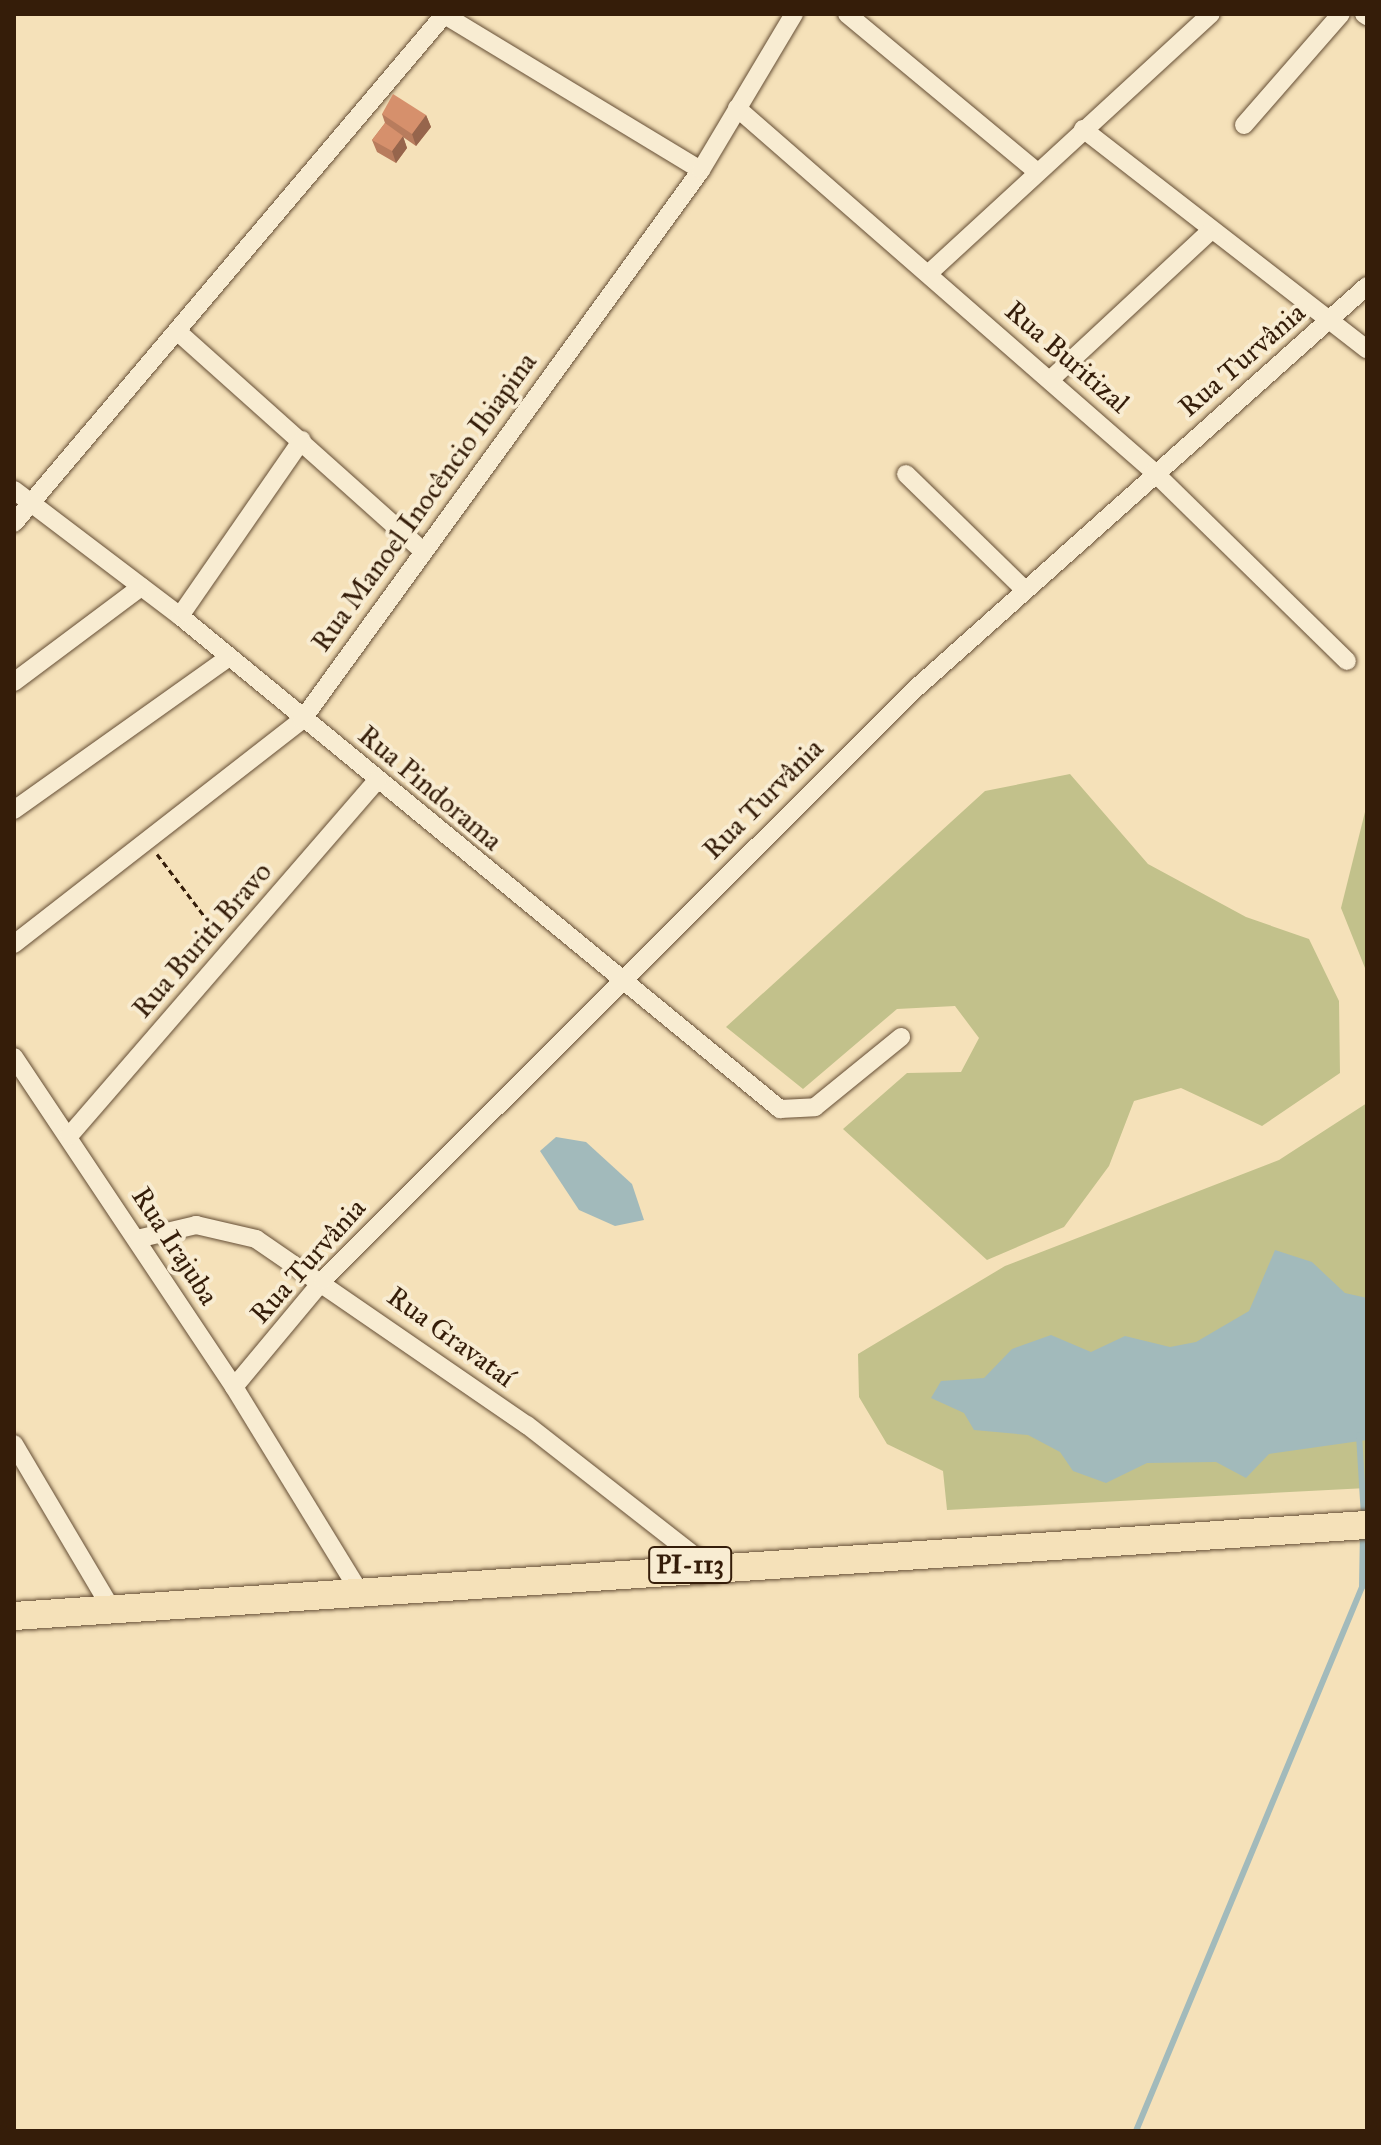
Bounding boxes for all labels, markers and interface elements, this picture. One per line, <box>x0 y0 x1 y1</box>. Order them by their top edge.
street label: Rua Buritizal <box>998 294 1136 420</box>
street label: Rua Turvânia <box>1172 296 1312 424</box>
street label: Rua Manoel Inocêncio Ibiapina <box>304 346 544 658</box>
street label: Rua Pindorama <box>351 718 509 858</box>
street label: Rua Turvânia <box>696 732 830 866</box>
street label: Rua Buriti Bravo <box>125 855 279 1025</box>
street label: Rua Irajuba <box>124 1181 226 1311</box>
street label: Rua Turvânia <box>243 1192 373 1330</box>
street label: Rua Gravataí <box>381 1280 521 1394</box>
road number: PI-113 <box>648 1543 732 1587</box>

